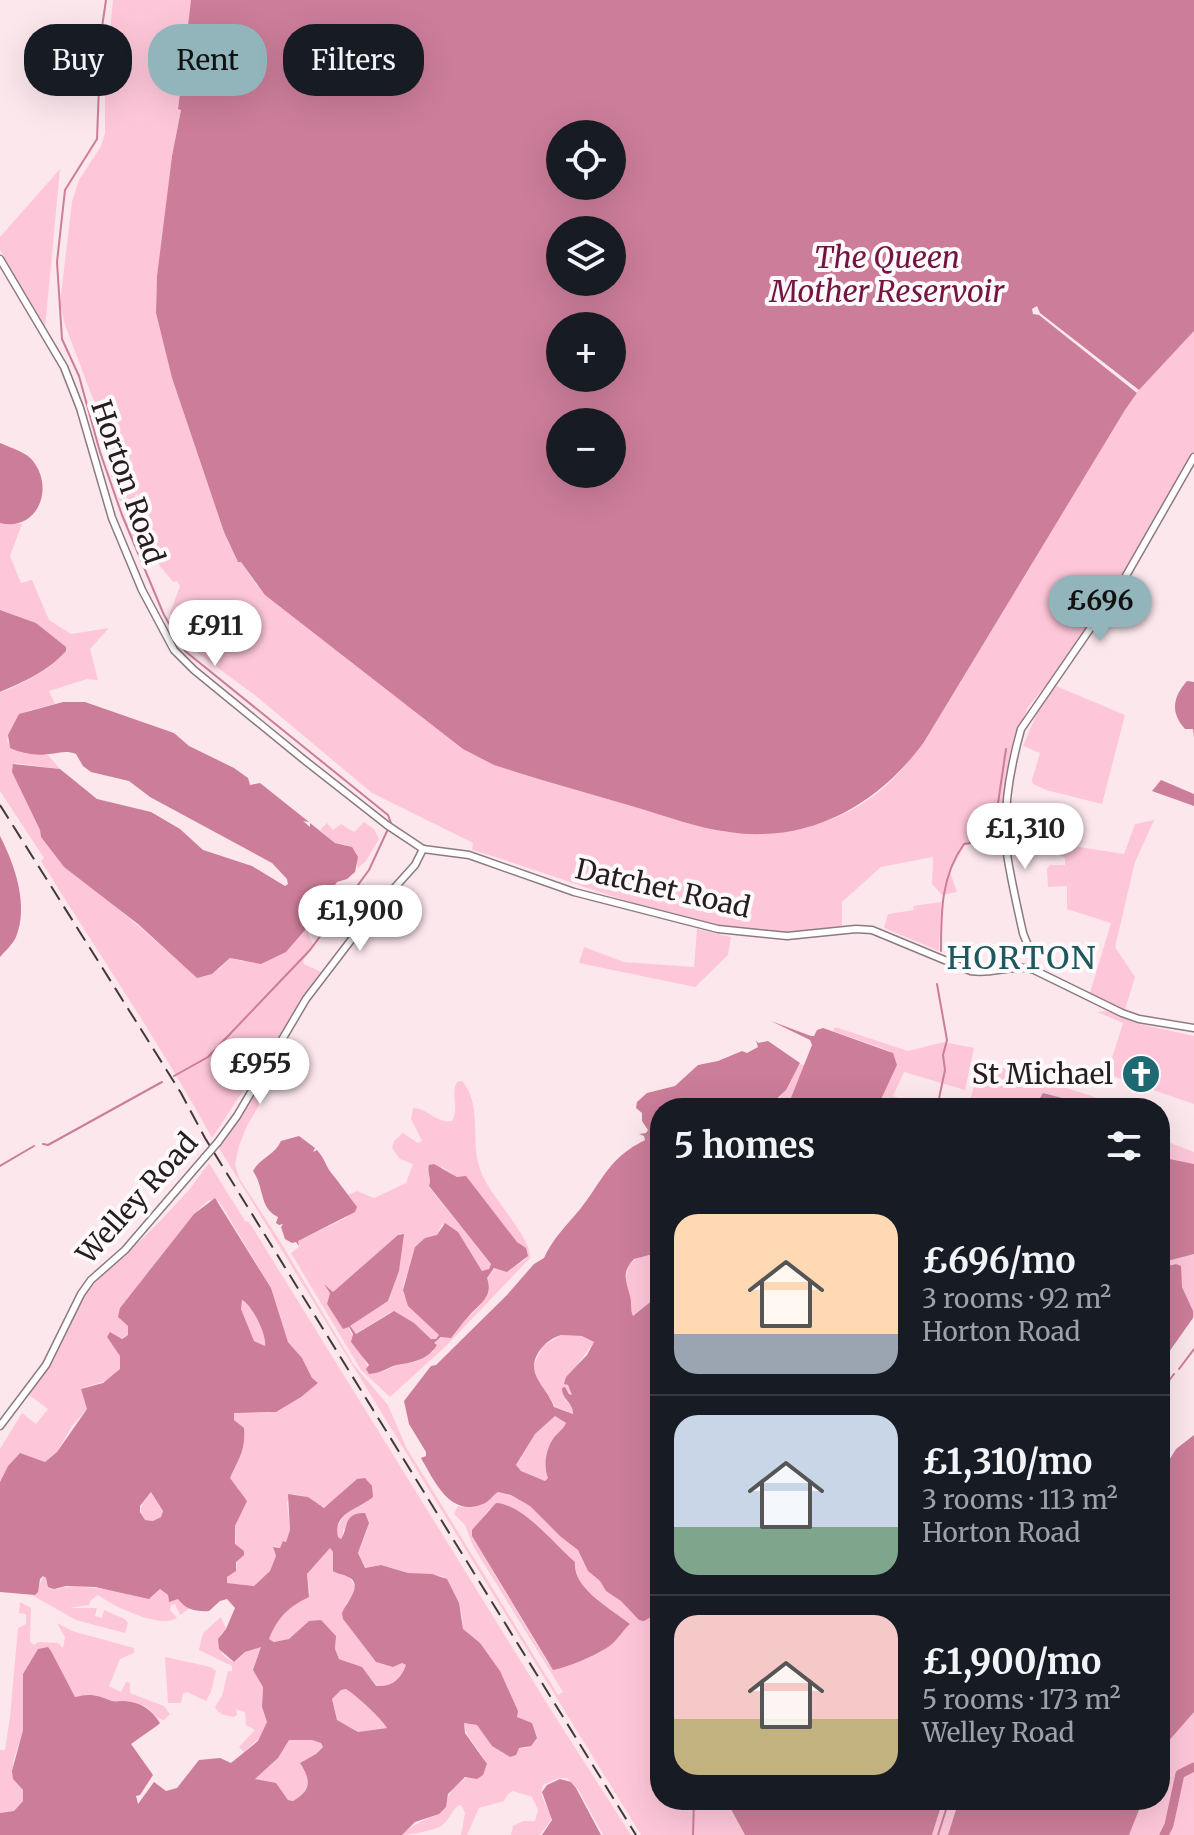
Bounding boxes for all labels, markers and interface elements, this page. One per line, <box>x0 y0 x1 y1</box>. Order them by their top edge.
chip: Buy <box>24 24 132 96</box>
chip: Rent <box>148 24 267 96</box>
chip: Filters <box>283 24 424 96</box>
map controls <box>546 120 626 488</box>
button: locate <box>546 120 626 200</box>
button: layers <box>546 216 626 296</box>
water label: The Queen Mother Reservoir <box>768 238 1005 310</box>
button: + <box>546 312 626 392</box>
street label: Horton Road <box>83 395 173 569</box>
button: − <box>546 408 626 488</box>
pin: £696 <box>1053 575 1147 643</box>
text: £696 <box>1066 584 1134 617</box>
pin: £911 <box>168 600 262 668</box>
text: £911 <box>187 609 243 642</box>
pin: £1,310 <box>960 803 1090 871</box>
text: £1,310 <box>985 812 1065 845</box>
street label: Datchet Road <box>572 850 754 926</box>
pin: £1,900 <box>295 885 425 953</box>
text: £1,900 <box>316 894 404 927</box>
district label: HORTON <box>946 938 1098 978</box>
pin: £955 <box>213 1038 307 1106</box>
text: £955 <box>228 1047 292 1080</box>
church icon: St Michael <box>1120 1053 1162 1095</box>
place label: St Michael <box>972 1056 1113 1092</box>
icon: filters <box>1102 1124 1146 1168</box>
street label: Welley Road <box>68 1125 205 1272</box>
text: 5 homes <box>674 1125 815 1167</box>
text: £696/mo <box>922 1240 1075 1282</box>
icon: home <box>738 1246 834 1342</box>
text: 3 rooms · 92 m² <box>922 1282 1111 1315</box>
text: Horton Road <box>922 1315 1081 1348</box>
text: £1,310/mo <box>922 1441 1092 1483</box>
icon: home <box>738 1447 834 1543</box>
text: 3 rooms · 113 m² <box>922 1483 1118 1516</box>
text: Horton Road <box>922 1516 1081 1549</box>
text: £1,900/mo <box>922 1641 1101 1683</box>
icon: home <box>738 1647 834 1743</box>
text: 5 rooms · 173 m² <box>922 1683 1121 1716</box>
text: Welley Road <box>922 1716 1074 1749</box>

